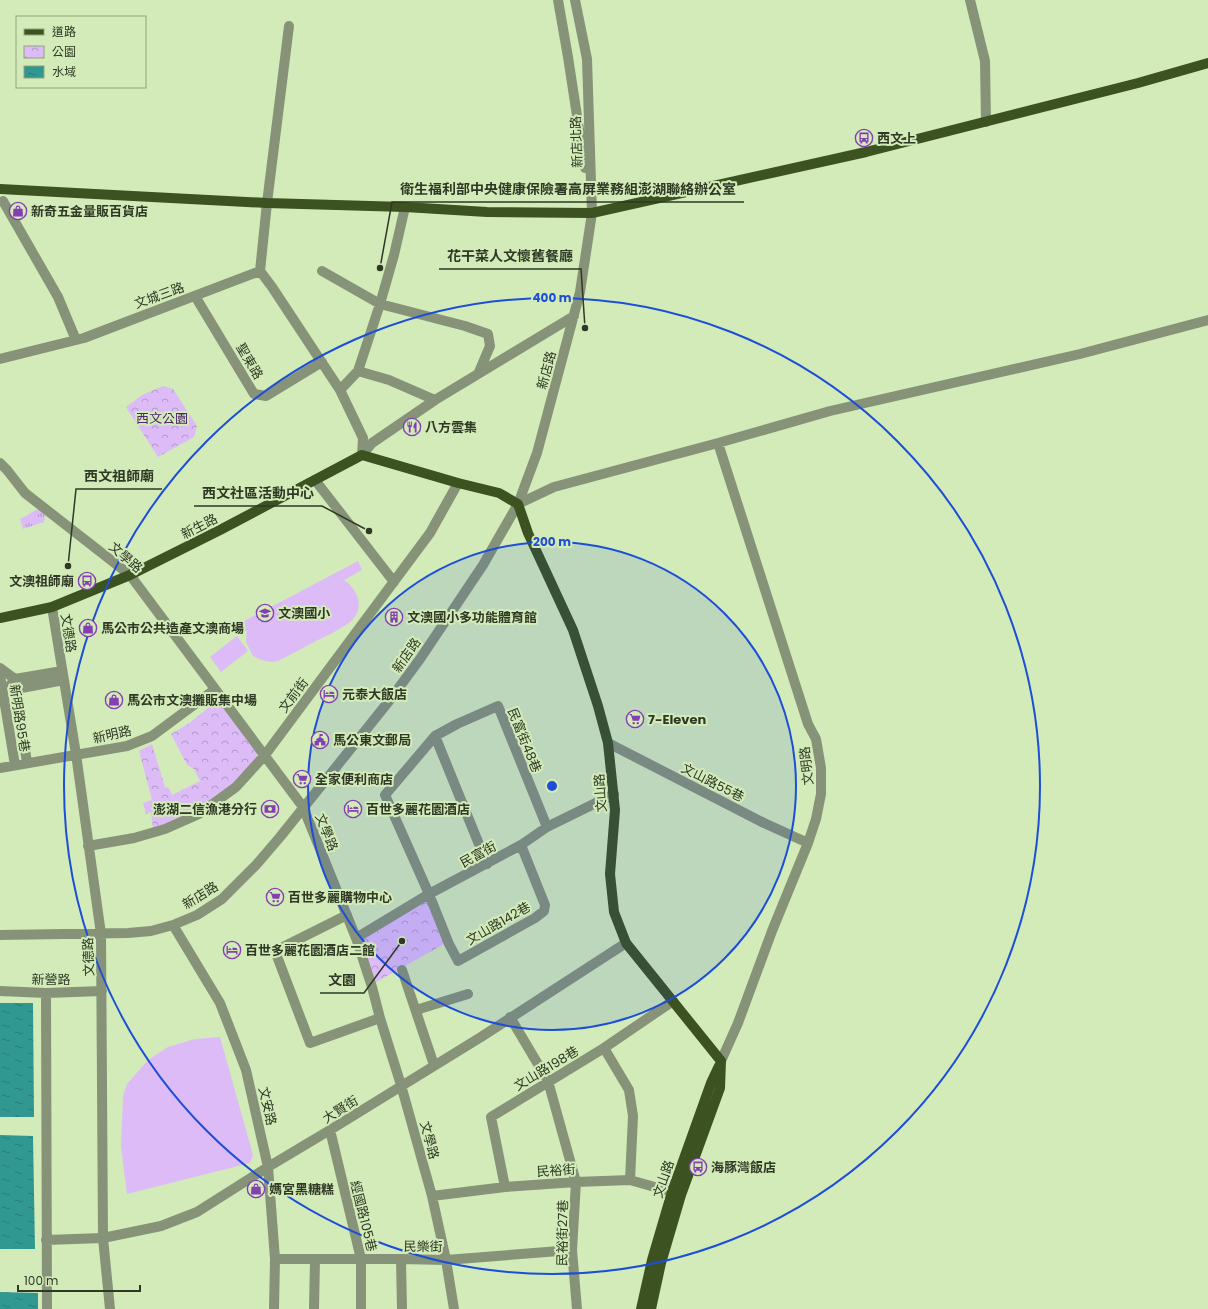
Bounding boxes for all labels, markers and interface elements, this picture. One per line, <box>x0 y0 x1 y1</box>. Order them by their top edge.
legend <box>16 16 146 88</box>
text: 道路 <box>52 23 76 40</box>
text: 公園 <box>52 43 76 60</box>
text: 水域 <box>52 63 76 80</box>
street label: 新店北路 <box>566 116 587 168</box>
bus stop icon: 西文上 <box>854 128 874 148</box>
place label: 西文上 <box>877 129 916 148</box>
callout: 衛生福利部中央健康保險署高屏業務組澎湖聯絡辦公室 <box>392 176 744 202</box>
text: 衛生福利部中央健康保險署高屏業務組澎湖聯絡辦公室 <box>400 179 736 199</box>
shop icon: 新奇五金量販百貨店 <box>8 201 28 221</box>
place label: 新奇五金量販百貨店 <box>31 202 148 221</box>
callout: 花干菜人文懷舊餐廳 <box>439 243 581 269</box>
text: 花干菜人文懷舊餐廳 <box>447 246 573 266</box>
street label: 文城三路 <box>131 278 187 313</box>
text: 400 m <box>532 289 572 306</box>
street label: 聖東路 <box>231 340 268 383</box>
street label: 新店路 <box>532 349 561 391</box>
park label: 西文公園 <box>136 409 188 428</box>
restaurant icon: 八方雲集 <box>402 417 422 437</box>
place label: 八方雲集 <box>425 418 477 437</box>
callout: 西文祖師廟 <box>76 463 162 489</box>
text: 西文祖師廟 <box>84 466 154 486</box>
callout: 西文社區活動中心 <box>194 480 322 506</box>
text: 西文社區活動中心 <box>202 483 314 503</box>
street label: 新生路 <box>178 509 221 544</box>
text: 200 m <box>533 533 571 550</box>
street label: 文學路 <box>105 537 147 577</box>
bus stop icon: 文澳祖師廟 <box>77 571 97 591</box>
place label: 文澳祖師廟 <box>9 572 74 591</box>
school or university icon: 文澳國小 <box>255 603 275 623</box>
place label: 文澳國小 <box>278 604 331 623</box>
building icon: 文澳國小多功能體育館 <box>384 607 404 627</box>
place label: 文澳國小多功能體育館 <box>407 608 537 627</box>
street label: 文德路 <box>56 612 81 654</box>
shop icon: 馬公市公共造產文澳商場 <box>78 618 98 638</box>
place label: 馬公市公共造產文澳商場 <box>101 619 244 638</box>
street label: 新店路 <box>387 634 425 677</box>
street label: 文前街 <box>274 674 313 717</box>
street label: 新明路95巷 <box>5 683 34 753</box>
hotel icon: 元泰大飯店 <box>319 684 339 704</box>
place label: 元泰大飯店 <box>342 685 407 704</box>
shop icon: 馬公市文澳攤販集中場 <box>104 690 124 710</box>
place label: 馬公市文澳攤販集中場 <box>127 691 257 710</box>
street label: 民富街48巷 <box>503 705 546 775</box>
supermarket icon: 7-Eleven <box>625 709 645 729</box>
place label: 7-Eleven <box>648 710 707 729</box>
street label: 新明路 <box>91 721 133 748</box>
public building icon: 馬公東文郵局 <box>310 730 330 750</box>
place label: 馬公東文郵局 <box>333 731 411 750</box>
street label: 文明路 <box>795 746 818 786</box>
street label: 文山路55巷 <box>678 758 748 806</box>
supermarket icon: 全家便利商店 <box>292 769 312 789</box>
place label: 全家便利商店 <box>315 770 393 789</box>
street label: 文山路 <box>590 773 611 813</box>
centre of rings <box>545 779 559 793</box>
bank icon: 澎湖二信漁港分行 <box>260 799 280 819</box>
hotel icon: 百世多麗花園酒店 <box>343 799 363 819</box>
place label: 澎湖二信漁港分行 <box>153 800 257 819</box>
place label: 百世多麗花園酒店 <box>366 800 470 819</box>
street label: 文學路 <box>310 811 343 854</box>
street label: 民富街 <box>457 837 500 872</box>
street label: 新店路 <box>179 877 222 914</box>
supermarket icon: 百世多麗購物中心 <box>265 887 285 907</box>
place label: 百世多麗購物中心 <box>288 888 392 907</box>
street label: 文山路142巷 <box>462 897 534 950</box>
street label: 文德路 <box>78 937 99 977</box>
hotel icon: 百世多麗花園酒店二館 <box>222 940 242 960</box>
place label: 百世多麗花園酒店二館 <box>245 941 375 960</box>
callout: 文園 <box>320 967 364 993</box>
street label: 新營路 <box>31 970 71 989</box>
text: 文園 <box>328 970 356 990</box>
street label: 文山路198巷 <box>510 1042 582 1095</box>
street label: 文安路 <box>254 1085 281 1127</box>
street label: 大賢街 <box>319 1091 362 1128</box>
street label: 文學路 <box>415 1119 444 1161</box>
bus stop icon: 海豚灣飯店 <box>688 1157 708 1177</box>
street label: 文山路 <box>648 1158 679 1201</box>
place label: 海豚灣飯店 <box>711 1158 776 1177</box>
street label: 民裕街 <box>536 1160 576 1181</box>
shop icon: 媽宮黑糖糕 <box>246 1179 266 1199</box>
street label: 經國路105巷 <box>346 1179 382 1254</box>
place label: 媽宮黑糖糕 <box>269 1180 334 1199</box>
street label: 民裕街27巷 <box>552 1200 573 1266</box>
street label: 民樂街 <box>403 1237 443 1256</box>
scale bar <box>18 1267 140 1293</box>
text: 100 m <box>24 1272 58 1289</box>

